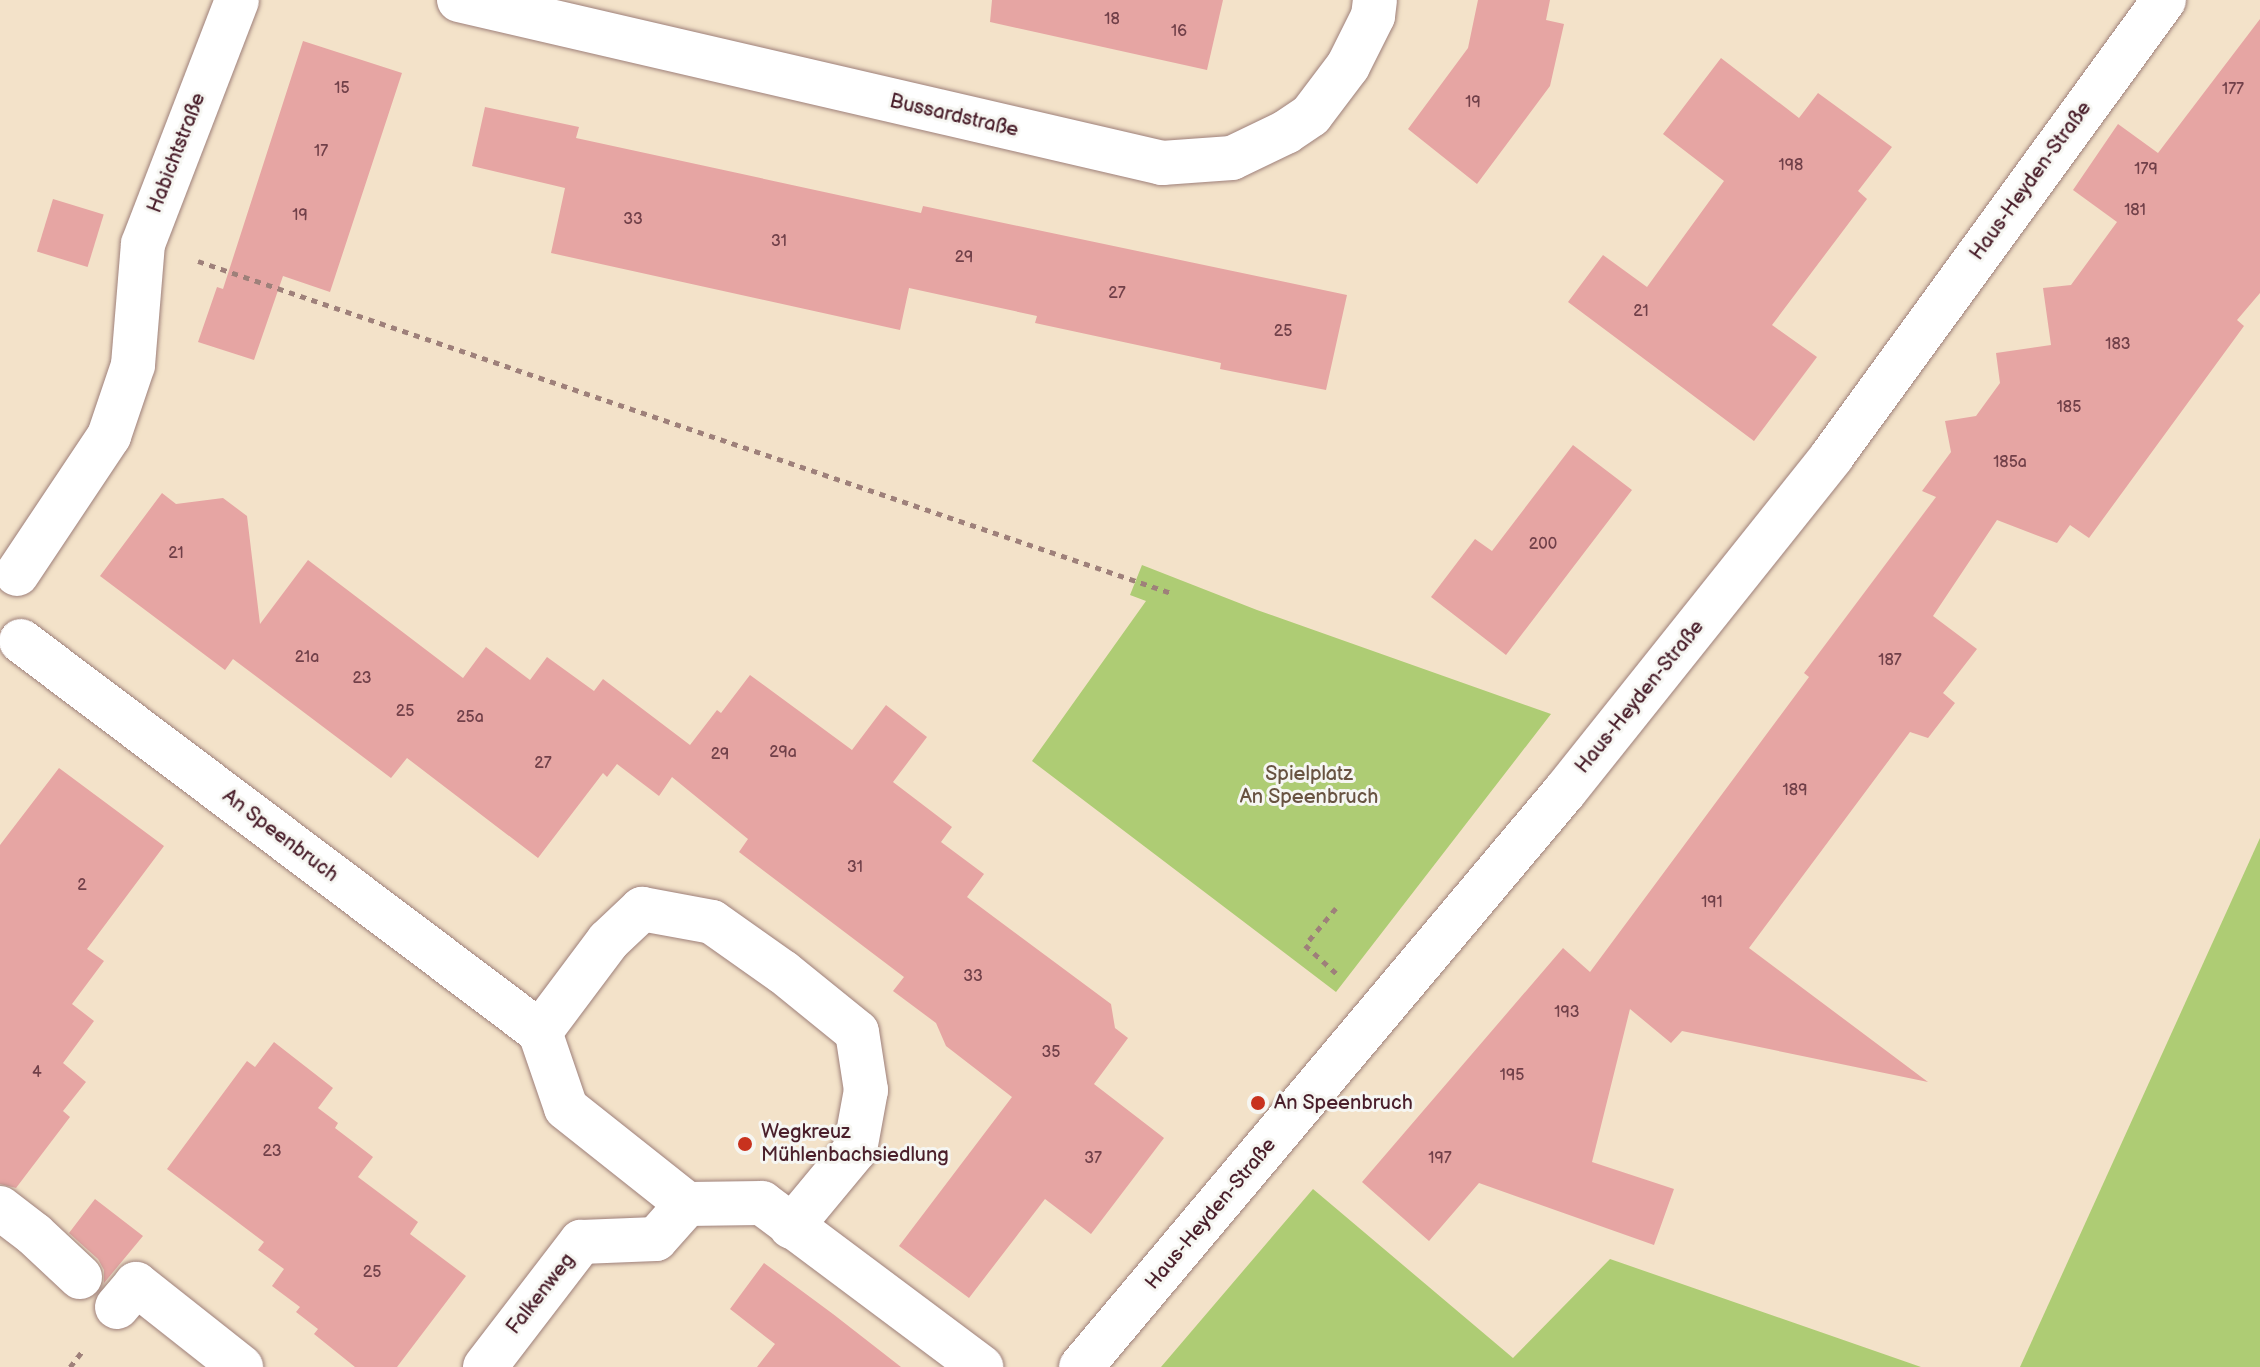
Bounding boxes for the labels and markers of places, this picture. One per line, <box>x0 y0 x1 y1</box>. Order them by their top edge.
place label: An Speenbruch <box>1274 1091 1413 1115</box>
marker: An Speenbruch <box>1249 1094 1267 1112</box>
place label: Wegkreuz Mühlenbachsiedlung <box>761 1120 949 1167</box>
marker: Wegkreuz Mühlenbachsiedlung <box>736 1135 754 1153</box>

